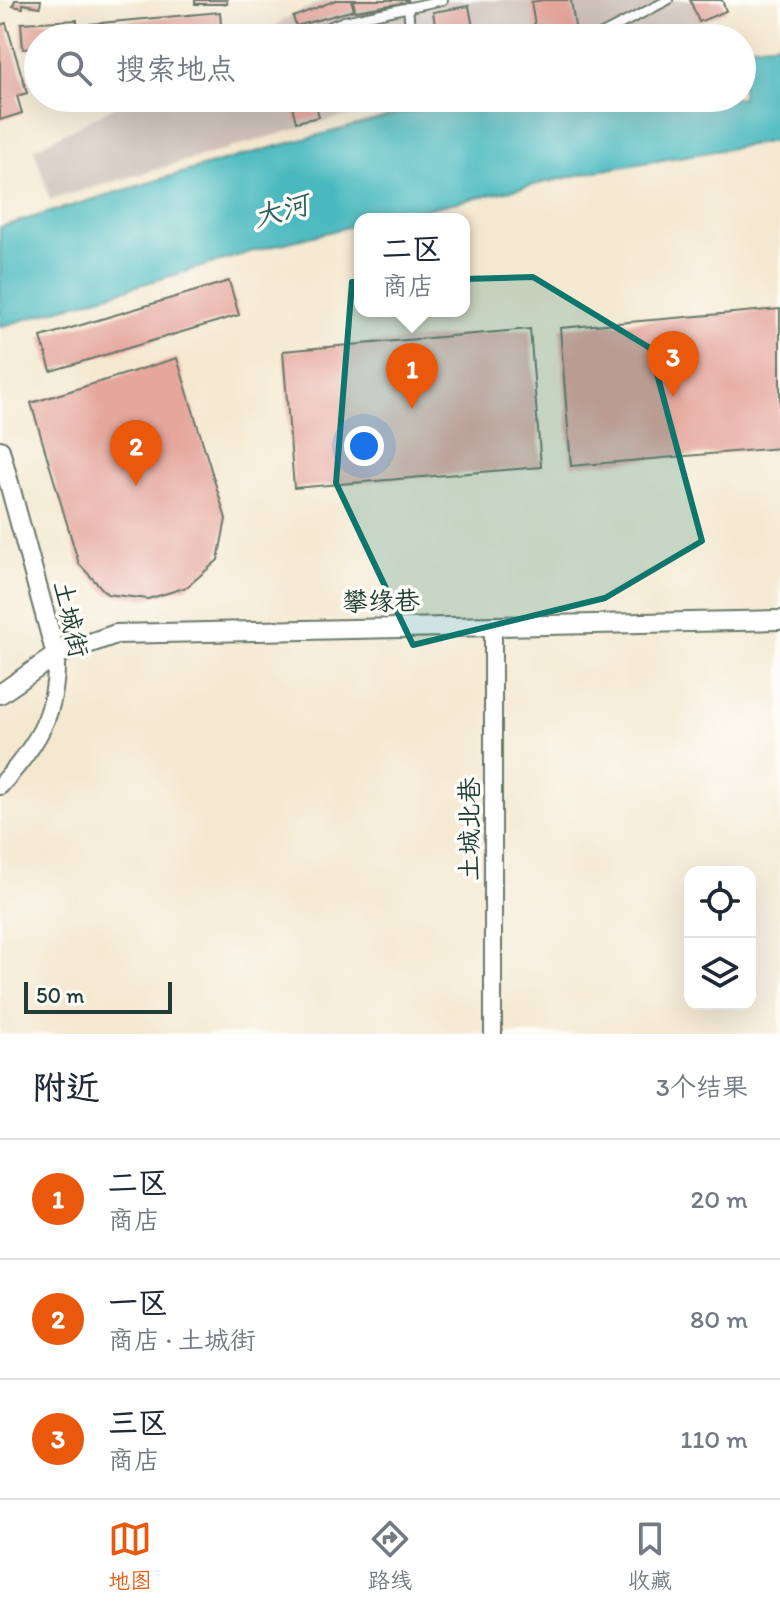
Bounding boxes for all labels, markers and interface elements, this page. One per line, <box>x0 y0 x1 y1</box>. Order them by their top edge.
search box <box>24 24 756 112</box>
icon: search <box>52 46 96 90</box>
text: 搜索地点 <box>116 50 236 87</box>
water label: 大河 <box>250 185 316 234</box>
popup <box>354 213 470 317</box>
text: 二区 <box>382 230 442 267</box>
text: 商店 <box>382 270 434 302</box>
pin: 3 <box>647 331 699 397</box>
pin: 1 <box>386 343 438 409</box>
pin: 2 <box>110 420 162 486</box>
your location <box>344 426 384 466</box>
street label: 土城街 <box>47 577 95 661</box>
street label: 攀缘巷 <box>342 584 420 618</box>
street label: 土城北巷 <box>453 777 485 881</box>
map controls <box>684 866 756 1010</box>
button: locate <box>684 866 756 938</box>
button: layers <box>684 938 756 1010</box>
scale bar <box>24 978 172 1014</box>
text: 50 m <box>36 982 85 1009</box>
text: 附近 <box>32 1067 100 1108</box>
text: 3个结果 <box>656 1071 748 1103</box>
text: 二区 <box>108 1164 168 1201</box>
text: 1 <box>52 1183 64 1215</box>
text: 20 m <box>691 1183 748 1215</box>
text: 商店 <box>108 1204 160 1236</box>
text: 一区 <box>108 1284 168 1321</box>
text: 2 <box>51 1303 65 1335</box>
text: 80 m <box>690 1303 748 1335</box>
text: 商店 · 土城街 <box>108 1324 256 1356</box>
text: 三区 <box>108 1404 168 1441</box>
text: 3 <box>51 1423 65 1455</box>
text: 110 m <box>680 1423 748 1455</box>
text: 商店 <box>108 1444 160 1476</box>
tab: 地图 <box>108 1517 152 1594</box>
tab: 路线 <box>368 1517 412 1594</box>
tab: 收藏 <box>628 1517 672 1594</box>

